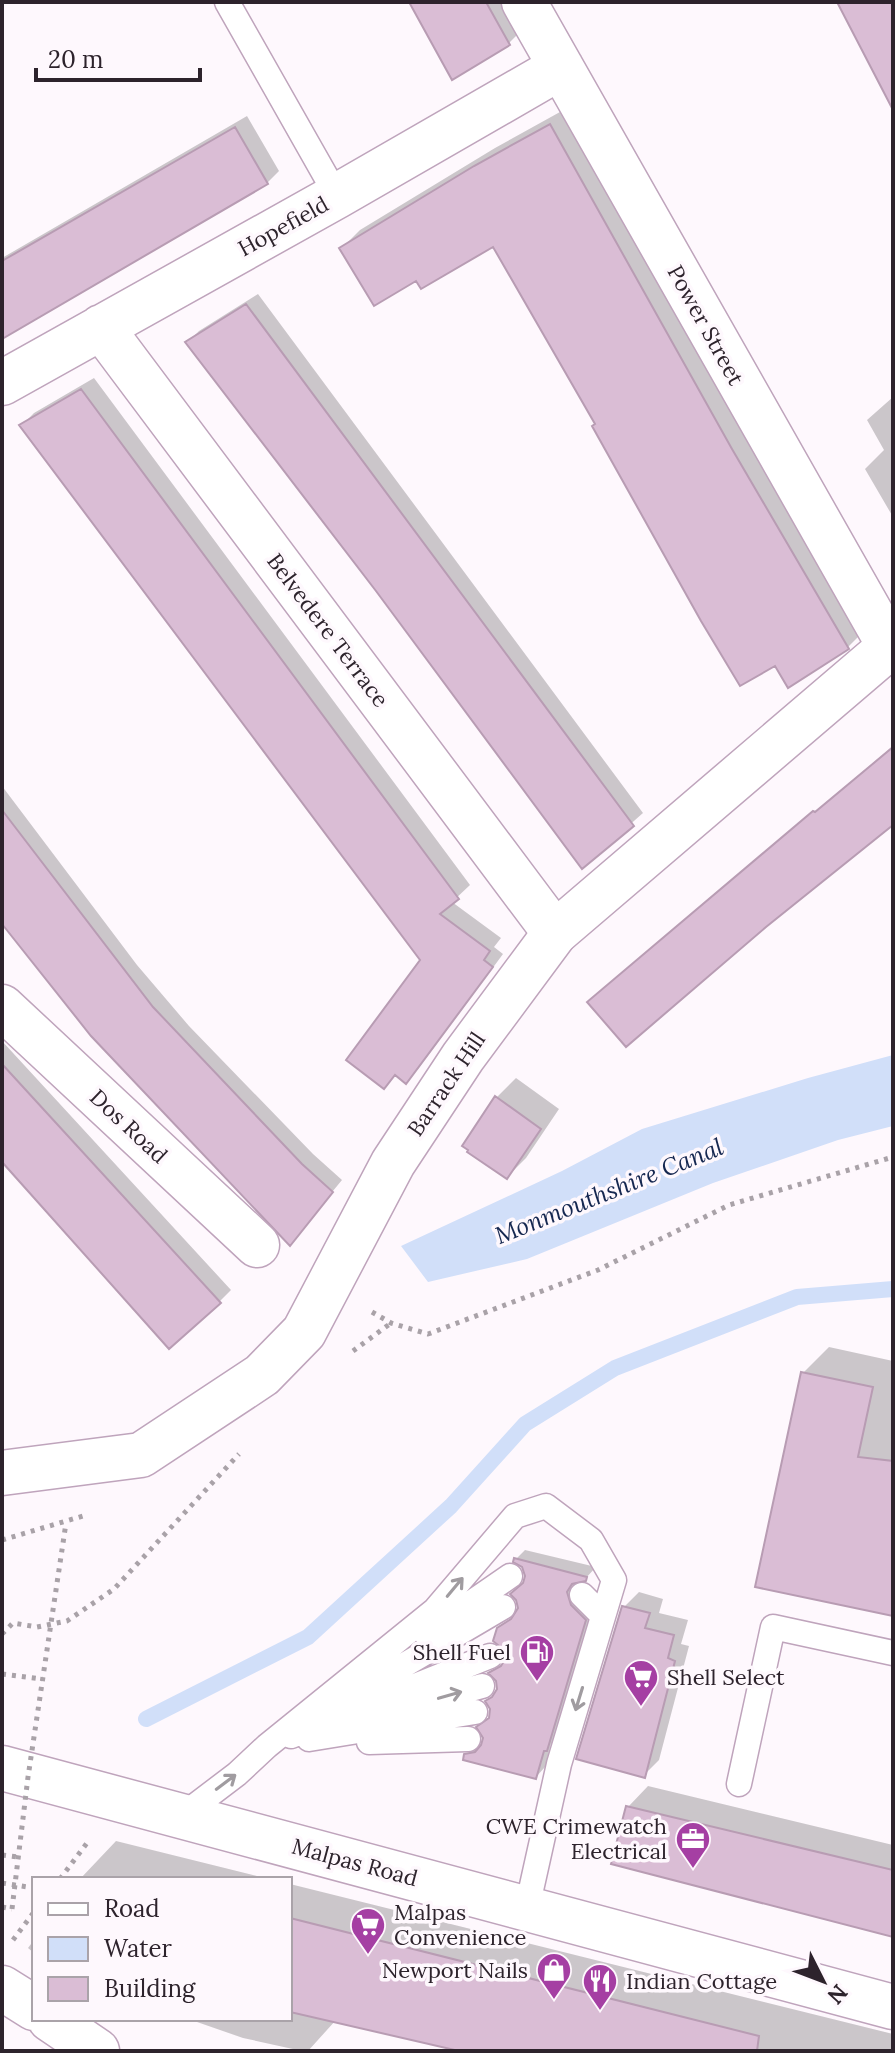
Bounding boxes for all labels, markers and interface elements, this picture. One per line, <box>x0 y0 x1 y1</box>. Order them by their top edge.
scale bar <box>36 32 200 82</box>
text: 20 m <box>48 44 104 75</box>
street label: Hopefield <box>233 190 333 262</box>
street label: Power Street <box>662 260 751 390</box>
street label: Belvedere Terrace <box>261 548 395 712</box>
street label: Barrack Hill <box>401 1027 491 1141</box>
street label: Dos Road <box>84 1083 174 1169</box>
water label: Monmouthshire Canal <box>490 1131 728 1251</box>
one-way arrow <box>446 1578 464 1598</box>
fuel station icon: Shell Fuel <box>518 1633 556 1683</box>
place label: Shell Fuel <box>413 1638 511 1666</box>
supermarket icon: Shell Select <box>622 1658 660 1708</box>
place label: Shell Select <box>667 1663 785 1691</box>
one-way arrow <box>436 1686 462 1701</box>
one-way arrow <box>571 1686 586 1712</box>
one-way arrow <box>215 1773 236 1790</box>
place label: CWE Crimewatch Electrical <box>486 1812 667 1865</box>
office icon: CWE Crimewatch Electrical <box>674 1820 712 1870</box>
street label: Malpas Road <box>289 1832 421 1892</box>
legend <box>32 1877 292 2021</box>
text: Road <box>104 1893 160 1924</box>
place label: Malpas Convenience <box>394 1898 527 1951</box>
supermarket icon: Malpas Convenience <box>349 1906 387 1956</box>
text: Water <box>104 1933 172 1964</box>
north arrow <box>783 1941 863 2021</box>
shop icon: Newport Nails <box>535 1951 573 2001</box>
place label: Newport Nails <box>382 1956 528 1984</box>
restaurant icon: Indian Cottage <box>581 1962 619 2012</box>
place label: Indian Cottage <box>626 1967 777 1995</box>
text: Building <box>104 1973 196 2004</box>
text: N <box>822 1979 854 2010</box>

